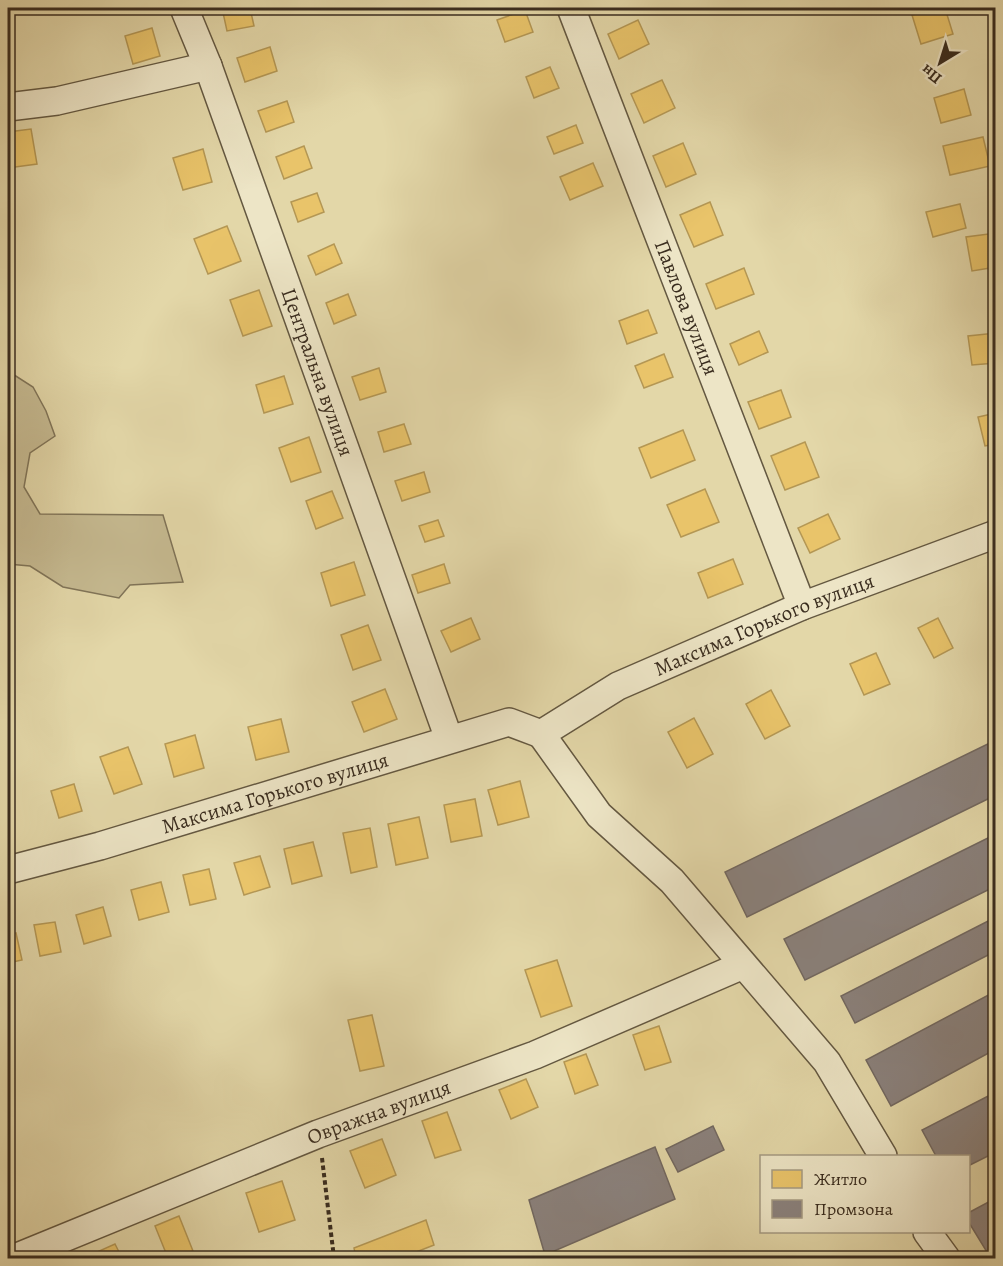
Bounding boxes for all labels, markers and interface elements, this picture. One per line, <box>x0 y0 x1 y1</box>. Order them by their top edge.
north arrow <box>910 33 970 93</box>
text: Пн <box>916 59 946 89</box>
street label: Павлова вулиця <box>648 236 726 379</box>
street label: Центральна вулиця <box>275 284 361 460</box>
street label: Максима Горького вулиця <box>650 567 878 683</box>
street label: Максима Горького вулиця <box>158 745 392 841</box>
street label: Овражна вулиця <box>303 1073 455 1151</box>
legend <box>760 1155 970 1233</box>
text: Житло <box>814 1167 867 1191</box>
text: Промзона <box>814 1197 894 1221</box>

